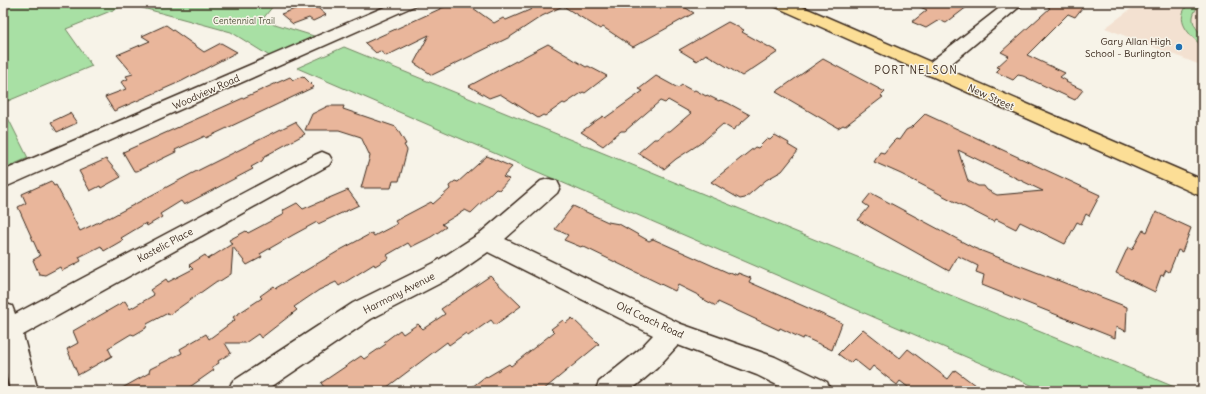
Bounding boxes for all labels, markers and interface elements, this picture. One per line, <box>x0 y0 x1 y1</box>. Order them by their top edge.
park label: Centennial Trail <box>213 15 275 26</box>
place label: Gary Allan High School - Burlington <box>1085 35 1171 60</box>
marker: Gary Allan High School - Burlington <box>1174 42 1184 52</box>
district label: PORT NELSON <box>874 63 958 77</box>
street label: Woodview Road <box>170 71 242 113</box>
street label: New Street <box>966 81 1017 113</box>
street label: Kastelic Place <box>135 225 195 265</box>
street label: Harmony Avenue <box>361 269 437 317</box>
street label: Old Coach Road <box>614 299 686 341</box>

